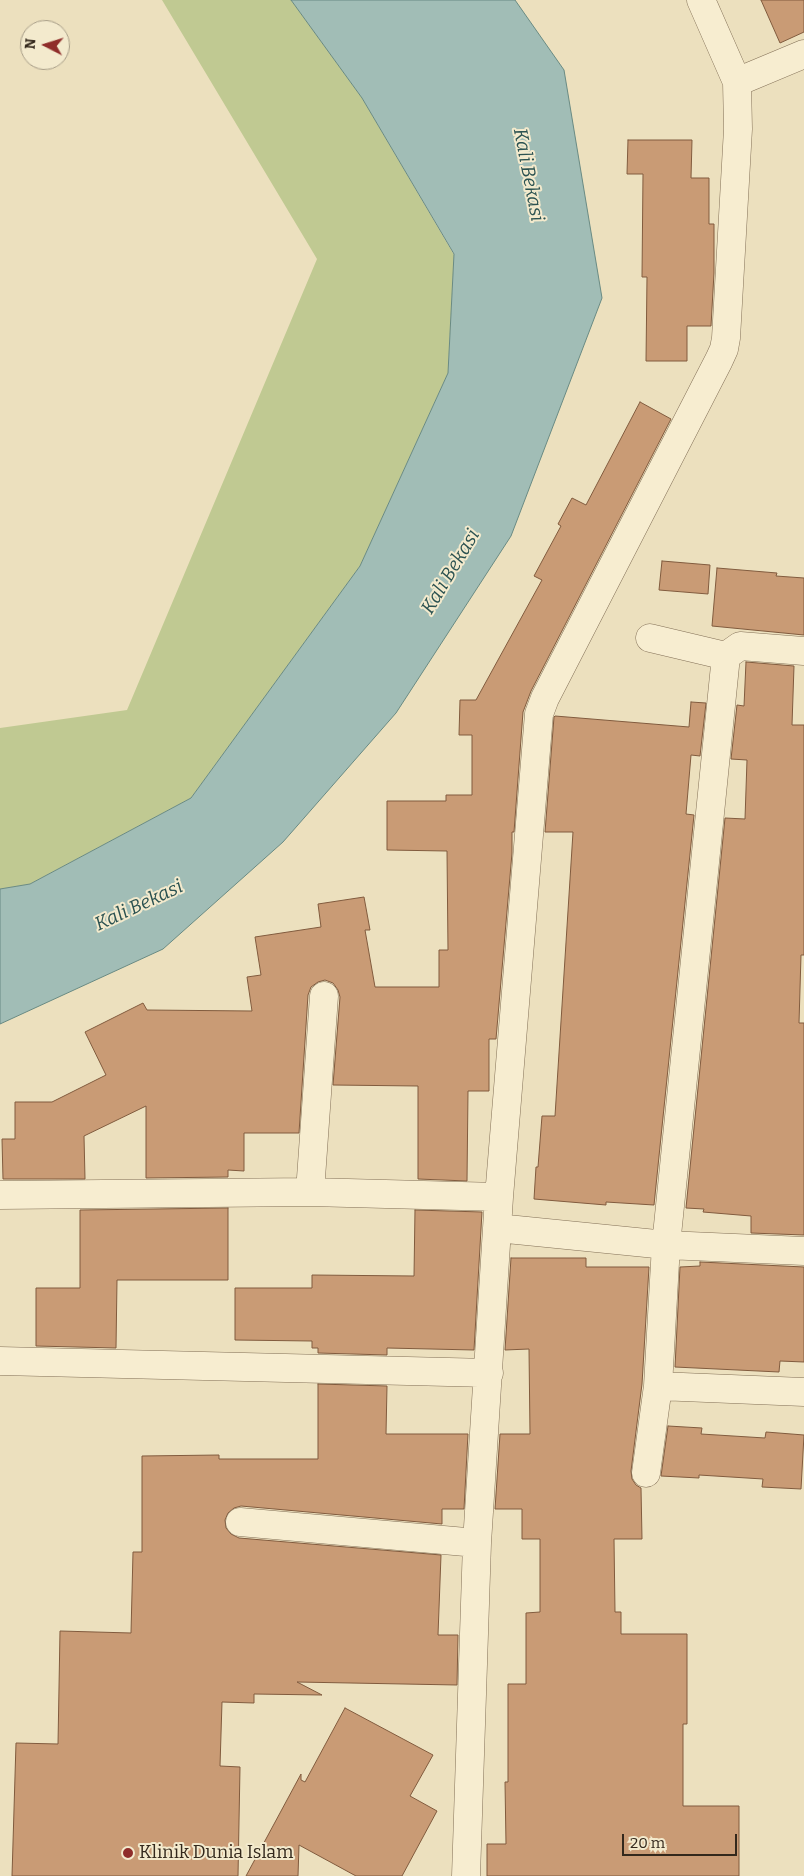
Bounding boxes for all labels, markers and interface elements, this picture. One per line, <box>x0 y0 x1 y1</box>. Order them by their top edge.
north arrow <box>20 20 70 70</box>
text: N <box>22 38 39 50</box>
water label: Kali Bekasi <box>508 126 548 224</box>
water label: Kali Bekasi <box>417 526 485 618</box>
water label: Kali Bekasi <box>91 876 187 936</box>
scale bar <box>624 1824 739 1856</box>
text: 20 m <box>630 1834 665 1852</box>
place label: Klinik Dunia Islam <box>139 1842 293 1864</box>
marker: Klinik Dunia Islam <box>121 1846 135 1860</box>

